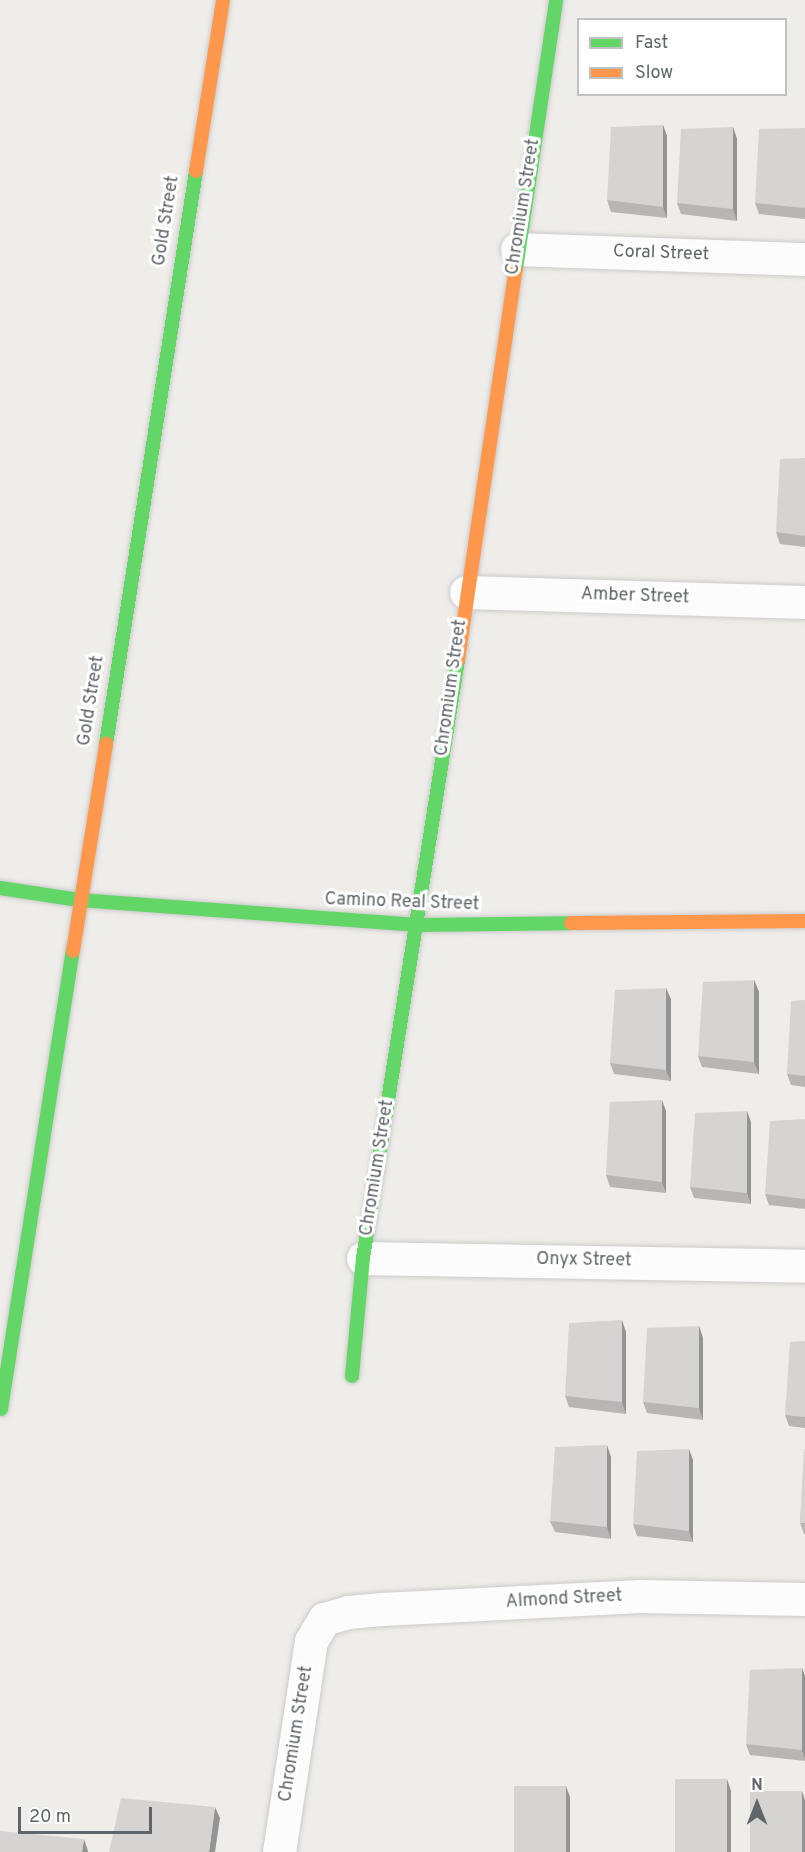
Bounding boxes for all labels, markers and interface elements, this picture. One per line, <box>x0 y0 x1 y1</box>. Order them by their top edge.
legend <box>577 18 787 96</box>
text: Fast <box>635 32 668 55</box>
text: Slow <box>635 62 673 85</box>
street label: Chromium Street <box>503 137 545 277</box>
street label: Gold Street <box>149 174 185 268</box>
street label: Coral Street <box>613 242 709 266</box>
street label: Amber Street <box>580 584 690 610</box>
street label: Chromium Street <box>432 618 472 758</box>
street label: Gold Street <box>74 654 110 748</box>
street label: Camino Real Street <box>324 890 480 916</box>
street label: Chromium Street <box>357 1098 399 1238</box>
street label: Onyx Street <box>536 1249 632 1273</box>
street label: Almond Street <box>505 1586 623 1614</box>
street label: Chromium Street <box>276 1664 318 1804</box>
north arrow <box>727 1774 787 1834</box>
text: N <box>751 1776 763 1796</box>
scale bar <box>21 1795 154 1833</box>
text: 20 m <box>29 1806 71 1829</box>

